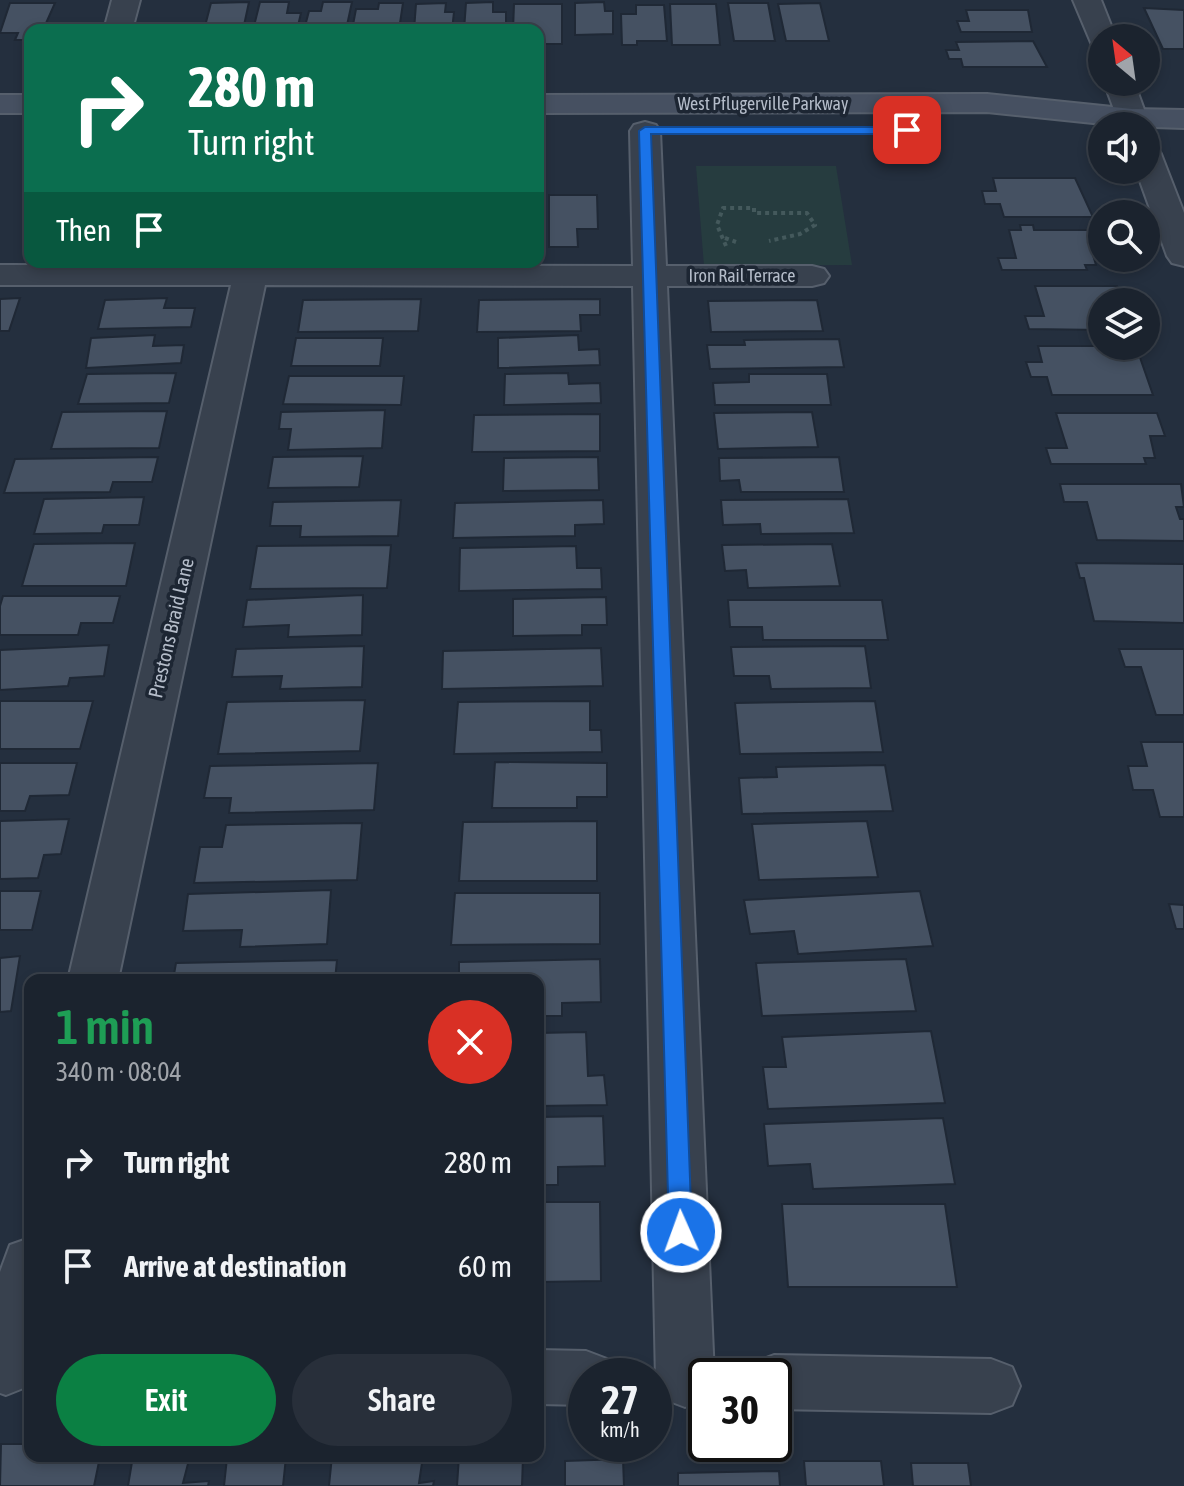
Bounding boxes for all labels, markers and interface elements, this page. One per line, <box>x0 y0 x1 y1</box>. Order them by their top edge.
north arrow <box>1088 24 1160 96</box>
map controls <box>1088 24 1160 360</box>
text: 280 m <box>188 55 315 119</box>
icon: right <box>56 56 160 160</box>
street label: West Pflugerville Parkway <box>678 93 848 114</box>
pin <box>873 96 941 164</box>
icon: arrive <box>885 108 929 152</box>
button: sound <box>1088 112 1160 184</box>
text: Turn right <box>188 121 315 163</box>
button: search <box>1088 200 1160 272</box>
icon: arrive <box>127 208 171 252</box>
text: Then <box>56 213 111 247</box>
street label: Iron Rail Terrace <box>689 265 795 286</box>
button: layers <box>1088 288 1160 360</box>
street label: Prestons Braid Lane <box>143 556 198 700</box>
text: 1 min <box>56 999 154 1054</box>
button: close <box>428 1000 512 1084</box>
text: 340 m · 08:04 <box>56 1057 182 1087</box>
icon: right <box>56 1140 100 1184</box>
text: Turn right <box>124 1145 230 1179</box>
text: 280 m <box>444 1145 512 1179</box>
position arrow <box>639 1190 723 1274</box>
icon: arrive <box>56 1244 100 1288</box>
text: Arrive at destination <box>124 1249 346 1283</box>
text: 60 m <box>458 1249 512 1283</box>
button: Exit <box>56 1354 276 1446</box>
button: Share <box>292 1354 512 1446</box>
speed limit sign: 30 <box>688 1358 792 1462</box>
text: 27 <box>601 1377 639 1422</box>
text: km/h <box>600 1418 640 1441</box>

